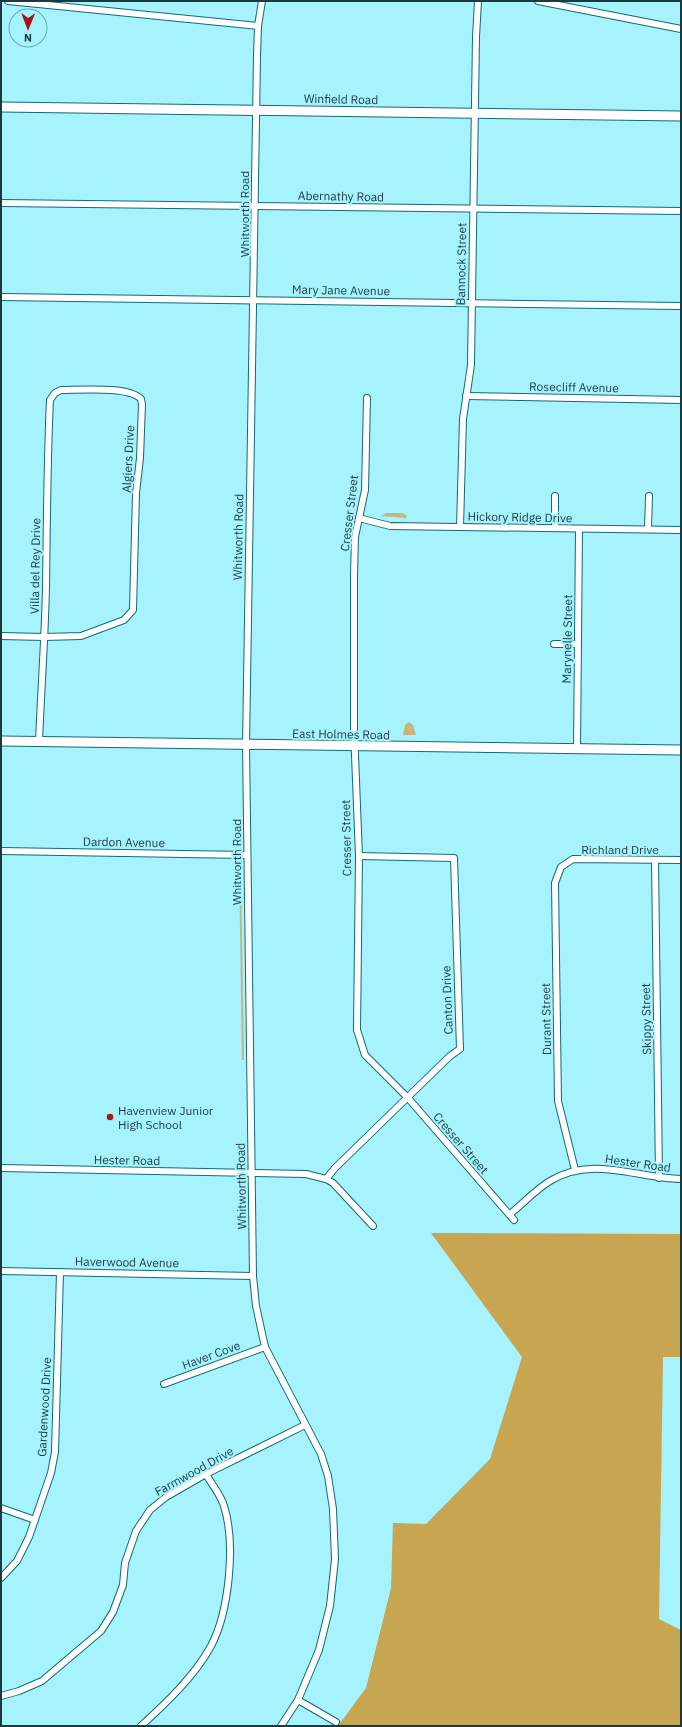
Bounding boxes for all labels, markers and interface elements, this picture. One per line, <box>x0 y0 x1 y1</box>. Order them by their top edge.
north arrow <box>8 8 48 48</box>
text: N <box>24 31 32 45</box>
street label: Winfield Road <box>304 91 378 107</box>
street label: Whitworth Road <box>237 171 252 257</box>
street label: Abernathy Road <box>298 188 384 204</box>
street label: Bannock Street <box>453 223 469 305</box>
street label: Mary Jane Avenue <box>292 282 391 298</box>
street label: Rosecliff Avenue <box>529 379 619 395</box>
street label: Algiers Drive <box>119 424 137 493</box>
street label: Cresser Street <box>337 474 361 552</box>
street label: Whitworth Road <box>230 494 246 580</box>
street label: Hickory Ridge Drive <box>467 509 573 525</box>
street label: Villa del Rey Drive <box>27 517 43 614</box>
street label: Marynelle Street <box>559 594 575 684</box>
street label: East Holmes Road <box>292 726 390 742</box>
street label: Cresser Street <box>338 799 354 877</box>
street label: Whitworth Road <box>229 819 244 905</box>
street label: Dardon Avenue <box>83 834 166 850</box>
street label: Richland Drive <box>581 842 659 857</box>
street label: Canton Drive <box>438 965 456 1035</box>
street label: Durant Street <box>538 983 554 1055</box>
street label: Skippy Street <box>638 983 654 1055</box>
place label: Havenview Junior High School <box>118 1103 214 1132</box>
street label: Cresser Street <box>430 1109 492 1177</box>
marker: Havenview Junior High School <box>105 1112 115 1122</box>
street label: Whitworth Road <box>233 1143 249 1229</box>
street label: Hester Road <box>604 1151 672 1175</box>
street label: Hester Road <box>94 1152 160 1168</box>
street label: Haverwood Avenue <box>75 1254 180 1270</box>
street label: Haver Cove <box>180 1337 243 1372</box>
street label: Gardenwood Drive <box>34 1356 54 1457</box>
street label: Farmwood Drive <box>152 1443 236 1499</box>

